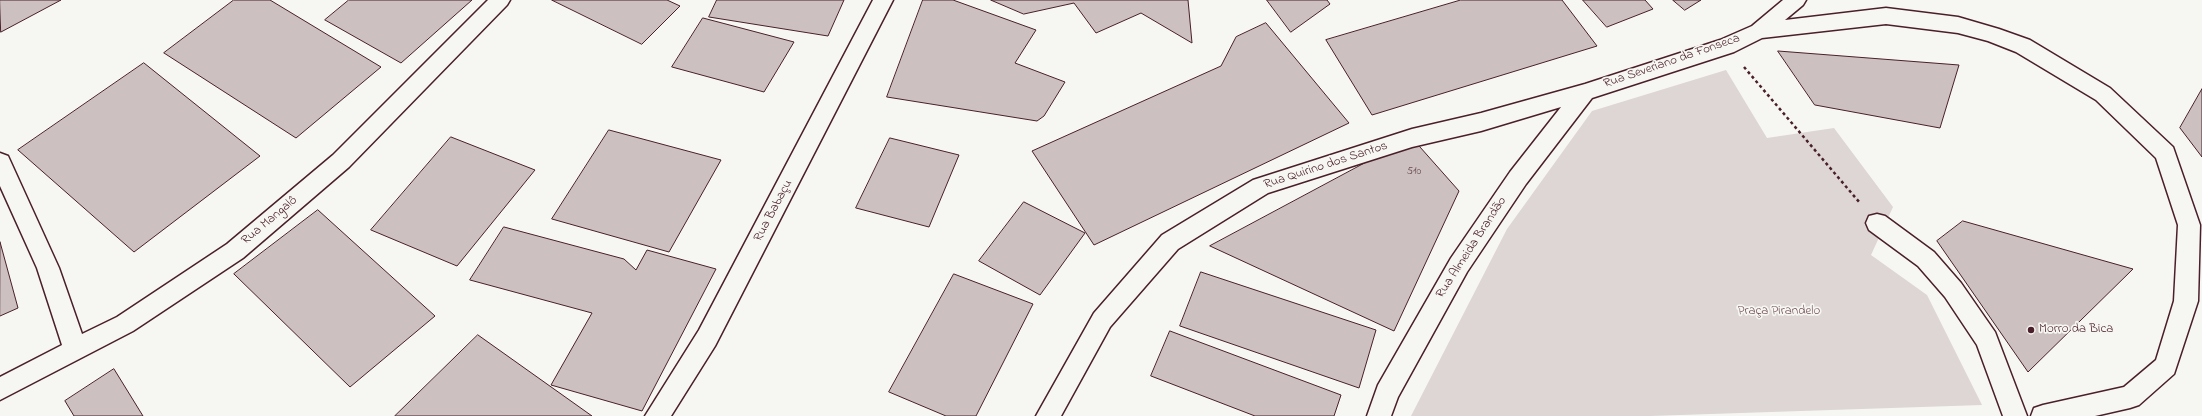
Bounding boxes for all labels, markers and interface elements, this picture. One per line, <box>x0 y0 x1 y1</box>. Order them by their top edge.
street label: Rua Severiano da Fonseca <box>1602 31 1742 93</box>
street label: Rua Quirino dos Santos <box>1262 139 1390 193</box>
house number: 510 <box>1407 165 1421 179</box>
street label: Rua Babaçu <box>751 177 797 245</box>
street label: Rua Mangalô <box>239 193 301 249</box>
street label: Rua Almeida Brandão <box>1433 194 1511 302</box>
park label: Praça Pirandelo <box>1738 304 1820 320</box>
place label: Morro da Bica <box>2039 322 2113 338</box>
marker: Morro da Bica <box>2026 325 2036 335</box>

